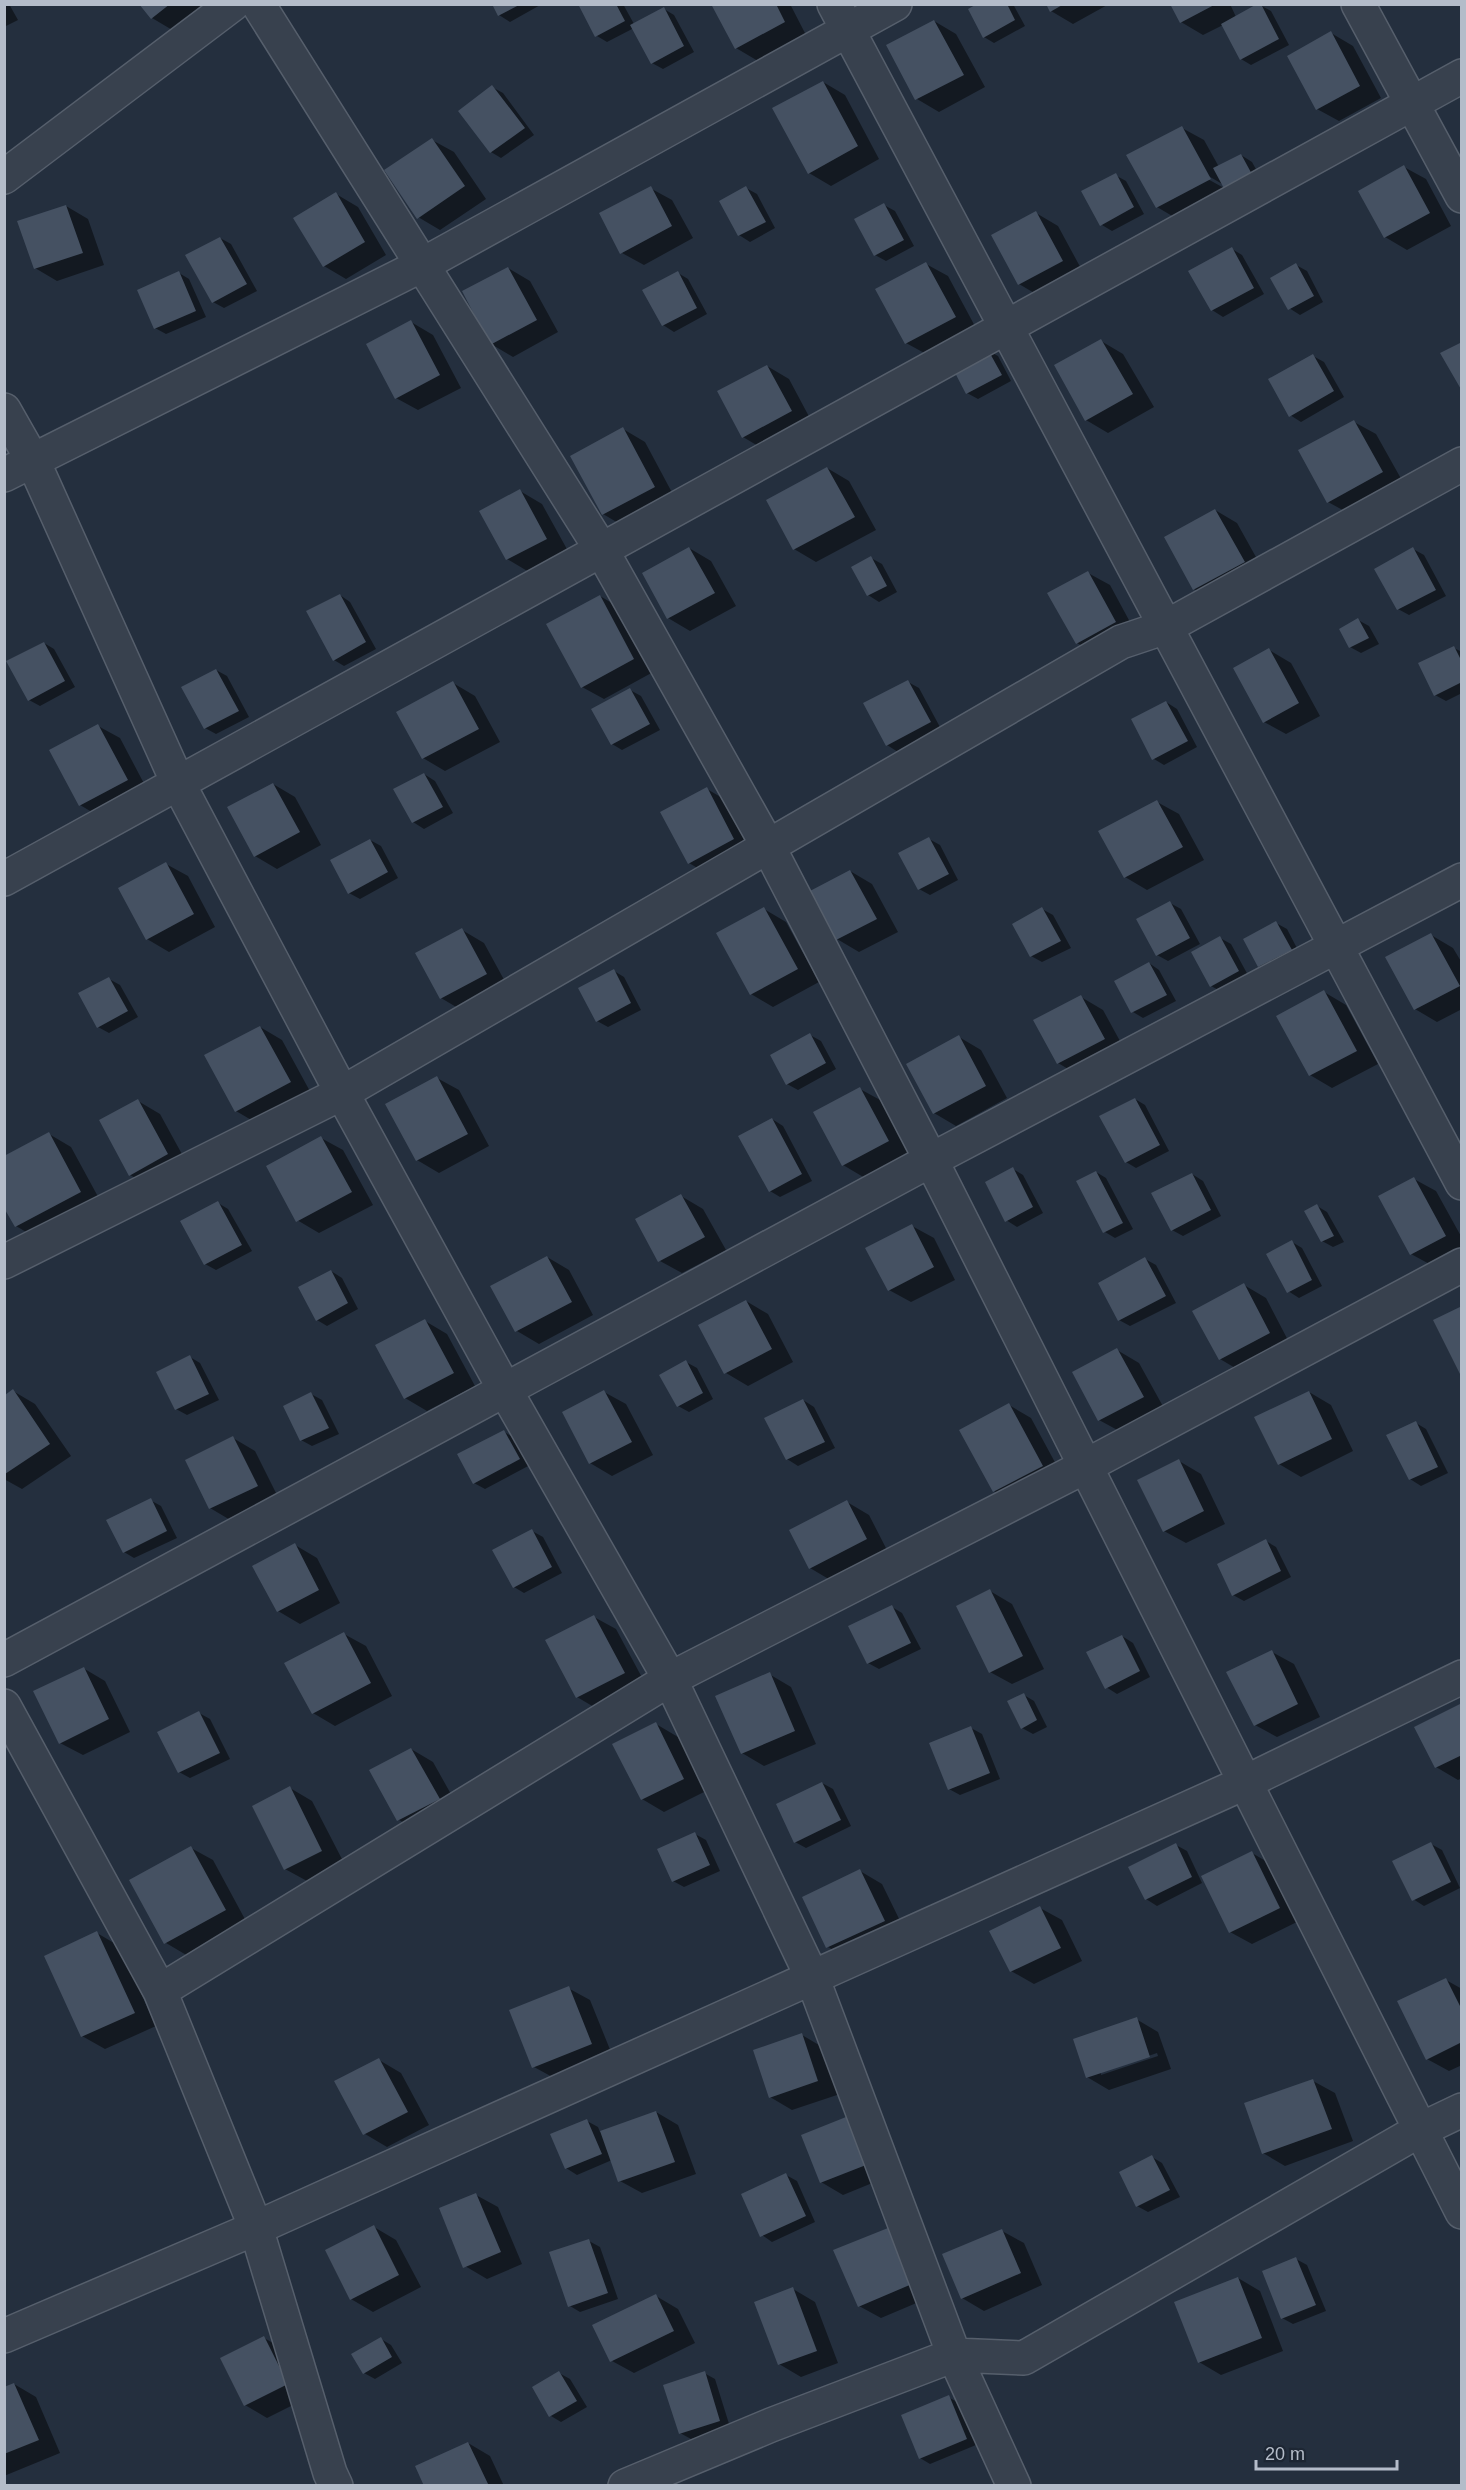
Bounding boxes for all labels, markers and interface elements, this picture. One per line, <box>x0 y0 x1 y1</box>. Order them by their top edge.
scale bar <box>1256 2433 1397 2471</box>
text: 20 m <box>1265 2444 1305 2464</box>

